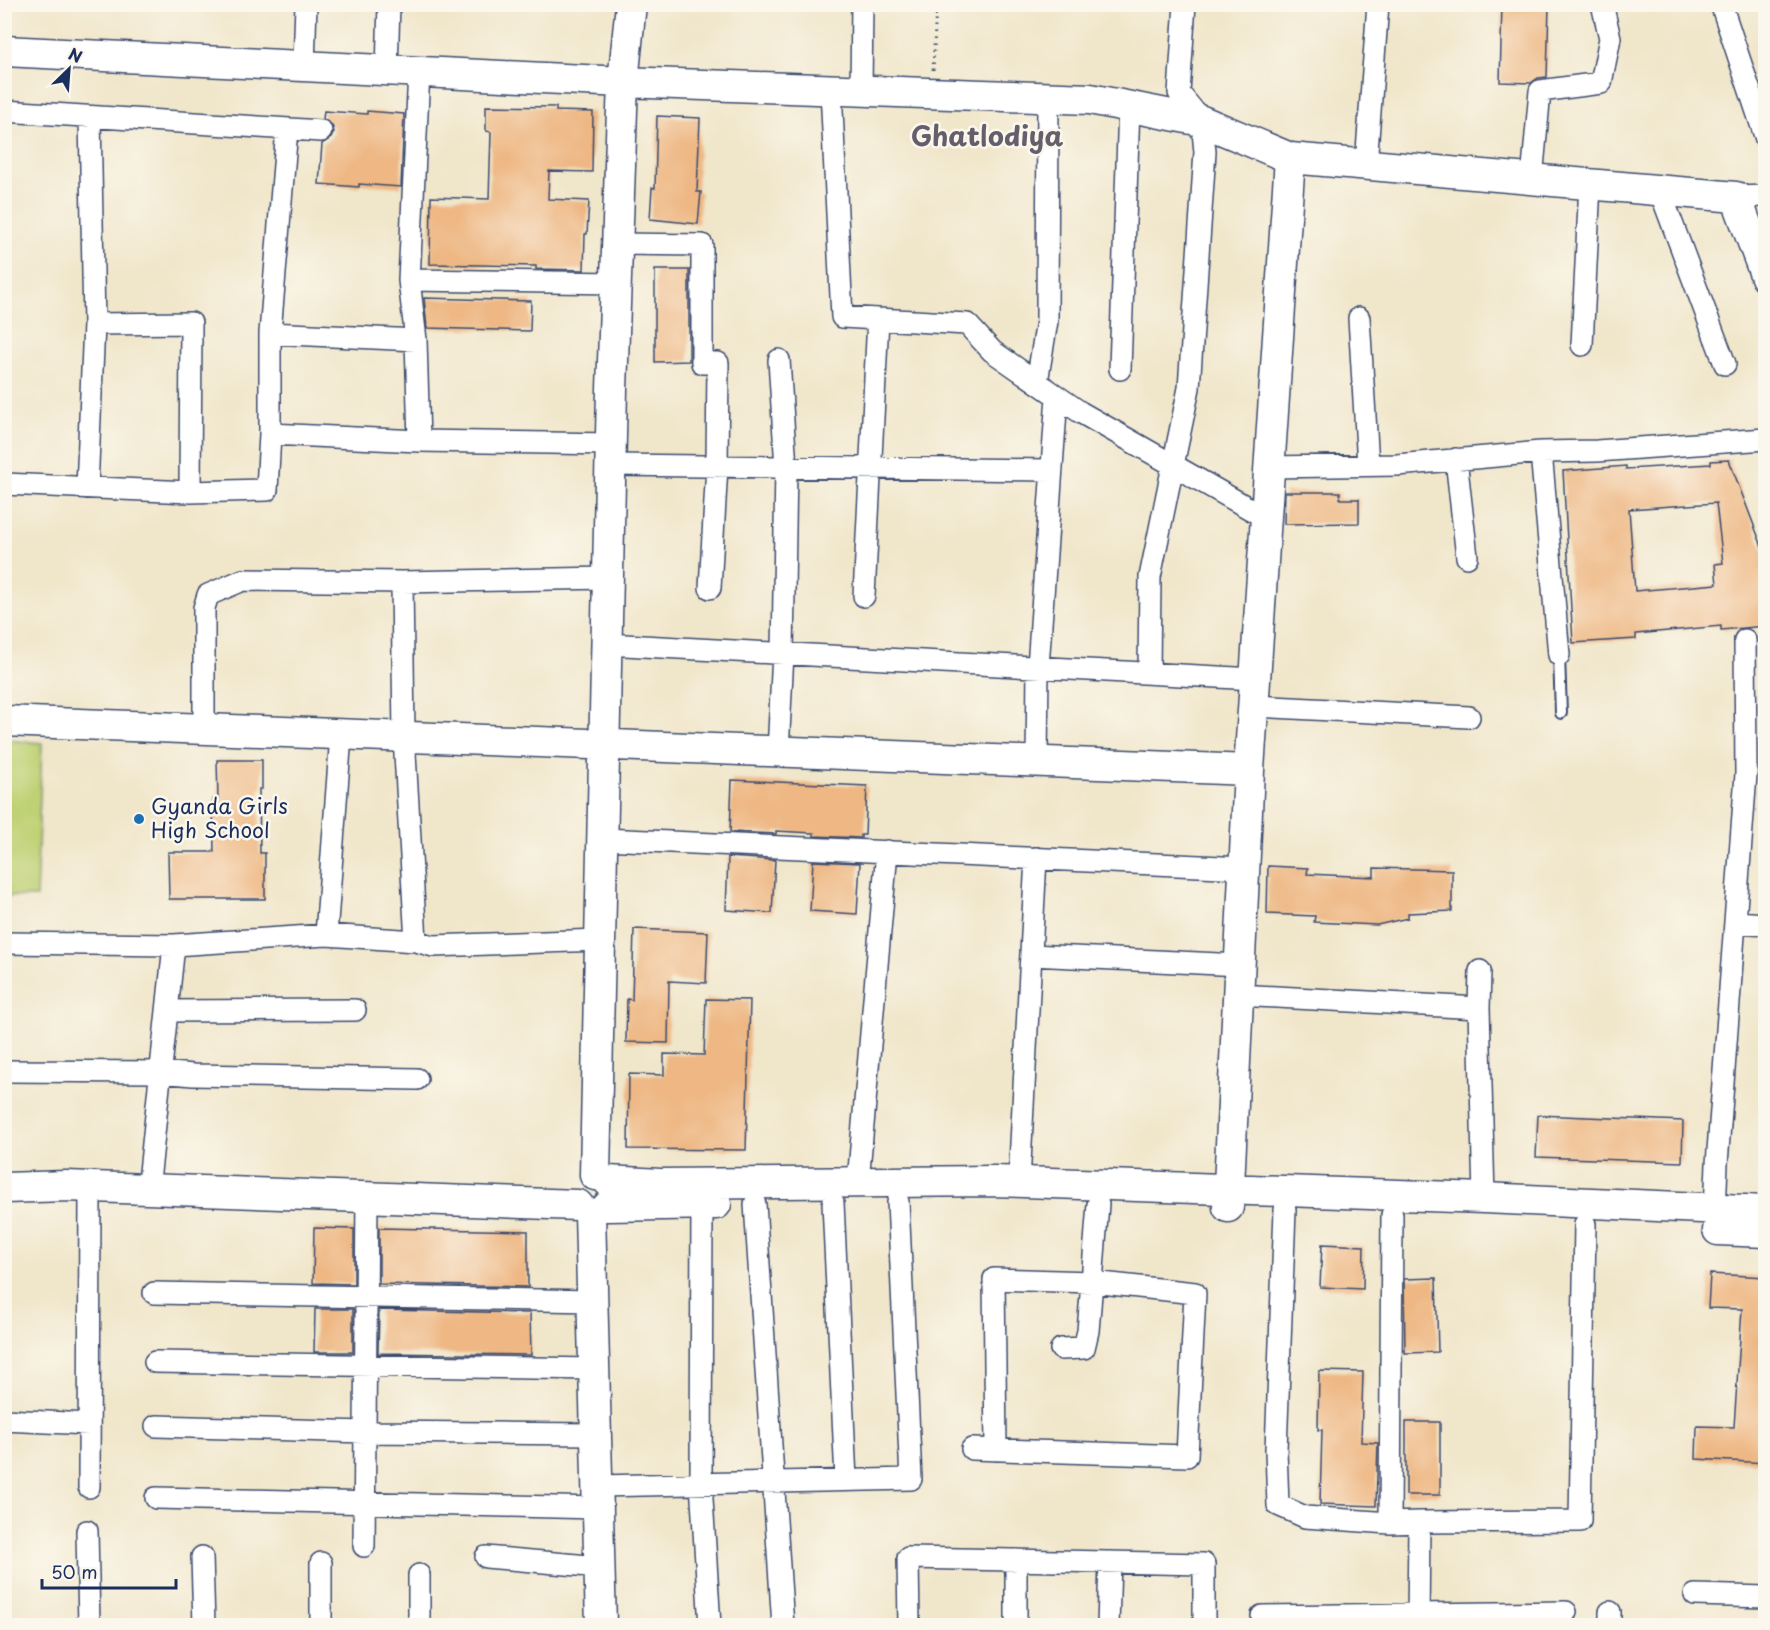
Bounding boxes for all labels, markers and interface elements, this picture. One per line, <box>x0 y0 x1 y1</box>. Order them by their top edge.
north arrow <box>39 39 99 99</box>
text: N <box>65 41 87 68</box>
district label: Ghatlodiya <box>911 114 1064 155</box>
place label: Gyanda Girls High School <box>151 789 288 845</box>
marker: Gyanda Girls High School <box>132 812 146 826</box>
scale bar <box>42 1552 176 1590</box>
text: 50 m <box>51 1558 98 1585</box>

